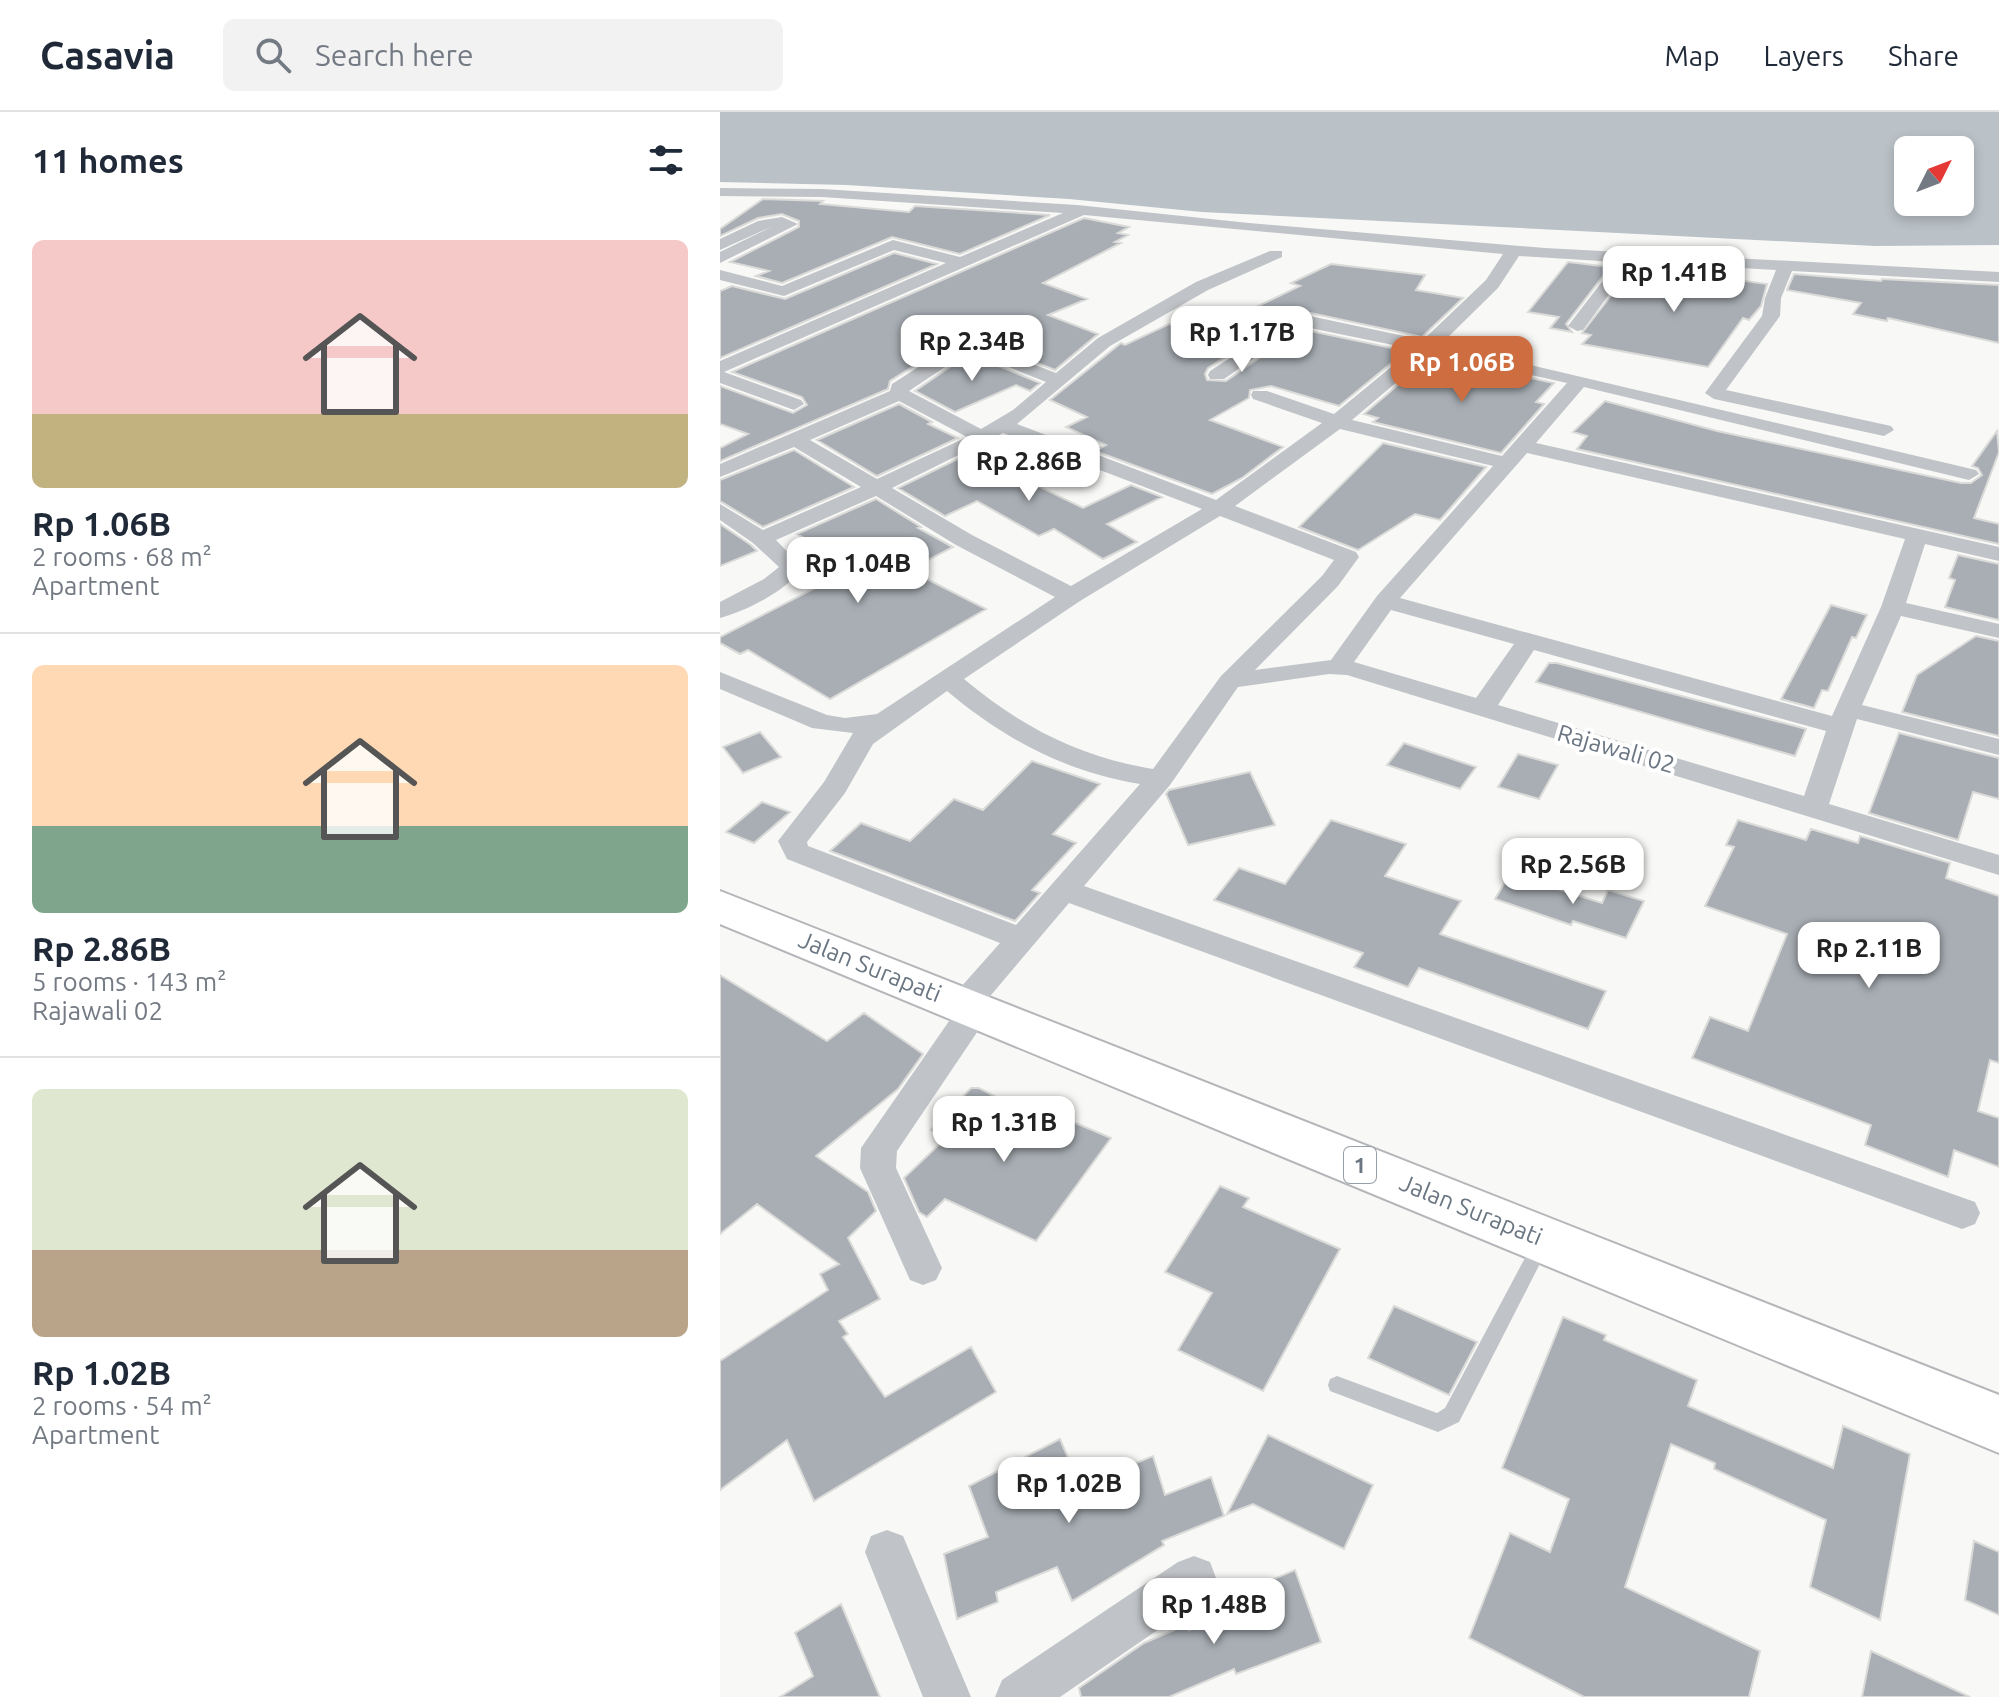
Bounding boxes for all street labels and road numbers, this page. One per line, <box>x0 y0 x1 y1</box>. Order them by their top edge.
street label: Rajawali 02 <box>1554 719 1678 778</box>
street label: Jalan Surapati <box>795 926 945 1007</box>
road number: 1 <box>1344 1147 1376 1183</box>
street label: Jalan Surapati <box>1396 1169 1546 1250</box>

